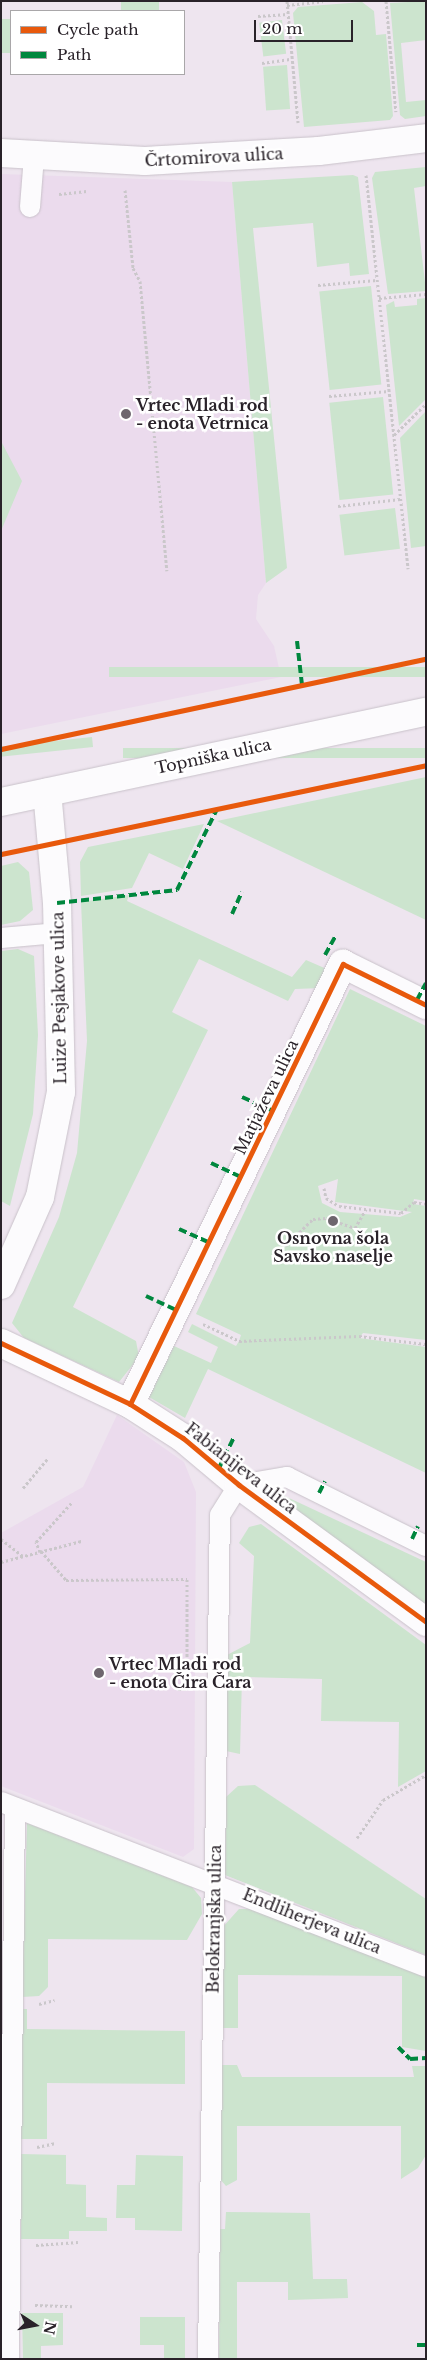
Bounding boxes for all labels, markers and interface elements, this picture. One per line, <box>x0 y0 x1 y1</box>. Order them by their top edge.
legend <box>10 10 185 75</box>
scale bar <box>257 10 356 42</box>
text: 20 m <box>262 19 302 38</box>
text: Cycle path <box>57 20 139 39</box>
text: Path <box>57 45 91 64</box>
street label: Črtomirova ulica <box>144 144 284 170</box>
place label: Vrtec Mladi rod - enota Vetrnica <box>136 395 269 433</box>
marker: Vrtec Mladi rod - enota Vetrnica <box>120 408 132 420</box>
street label: Topniška ulica <box>153 734 273 778</box>
street label: Luize Pesjakove ulica <box>48 912 70 1084</box>
street label: Matjaževa ulica <box>230 1036 302 1158</box>
marker: Osnovna šola Savsko naselje <box>327 1215 339 1227</box>
place label: Osnovna šola Savsko naselje <box>273 1228 393 1266</box>
street label: Fabianijeva ulica <box>182 1419 300 1517</box>
place label: Vrtec Mladi rod - enota Čira Čara <box>109 1654 252 1692</box>
marker: Vrtec Mladi rod - enota Čira Čara <box>93 1667 105 1679</box>
street label: Belokranjska ulica <box>203 1844 225 1994</box>
street label: Endliherjeva ulica <box>240 1884 384 1958</box>
north arrow <box>10 2300 60 2350</box>
text: N <box>40 2320 60 2336</box>

